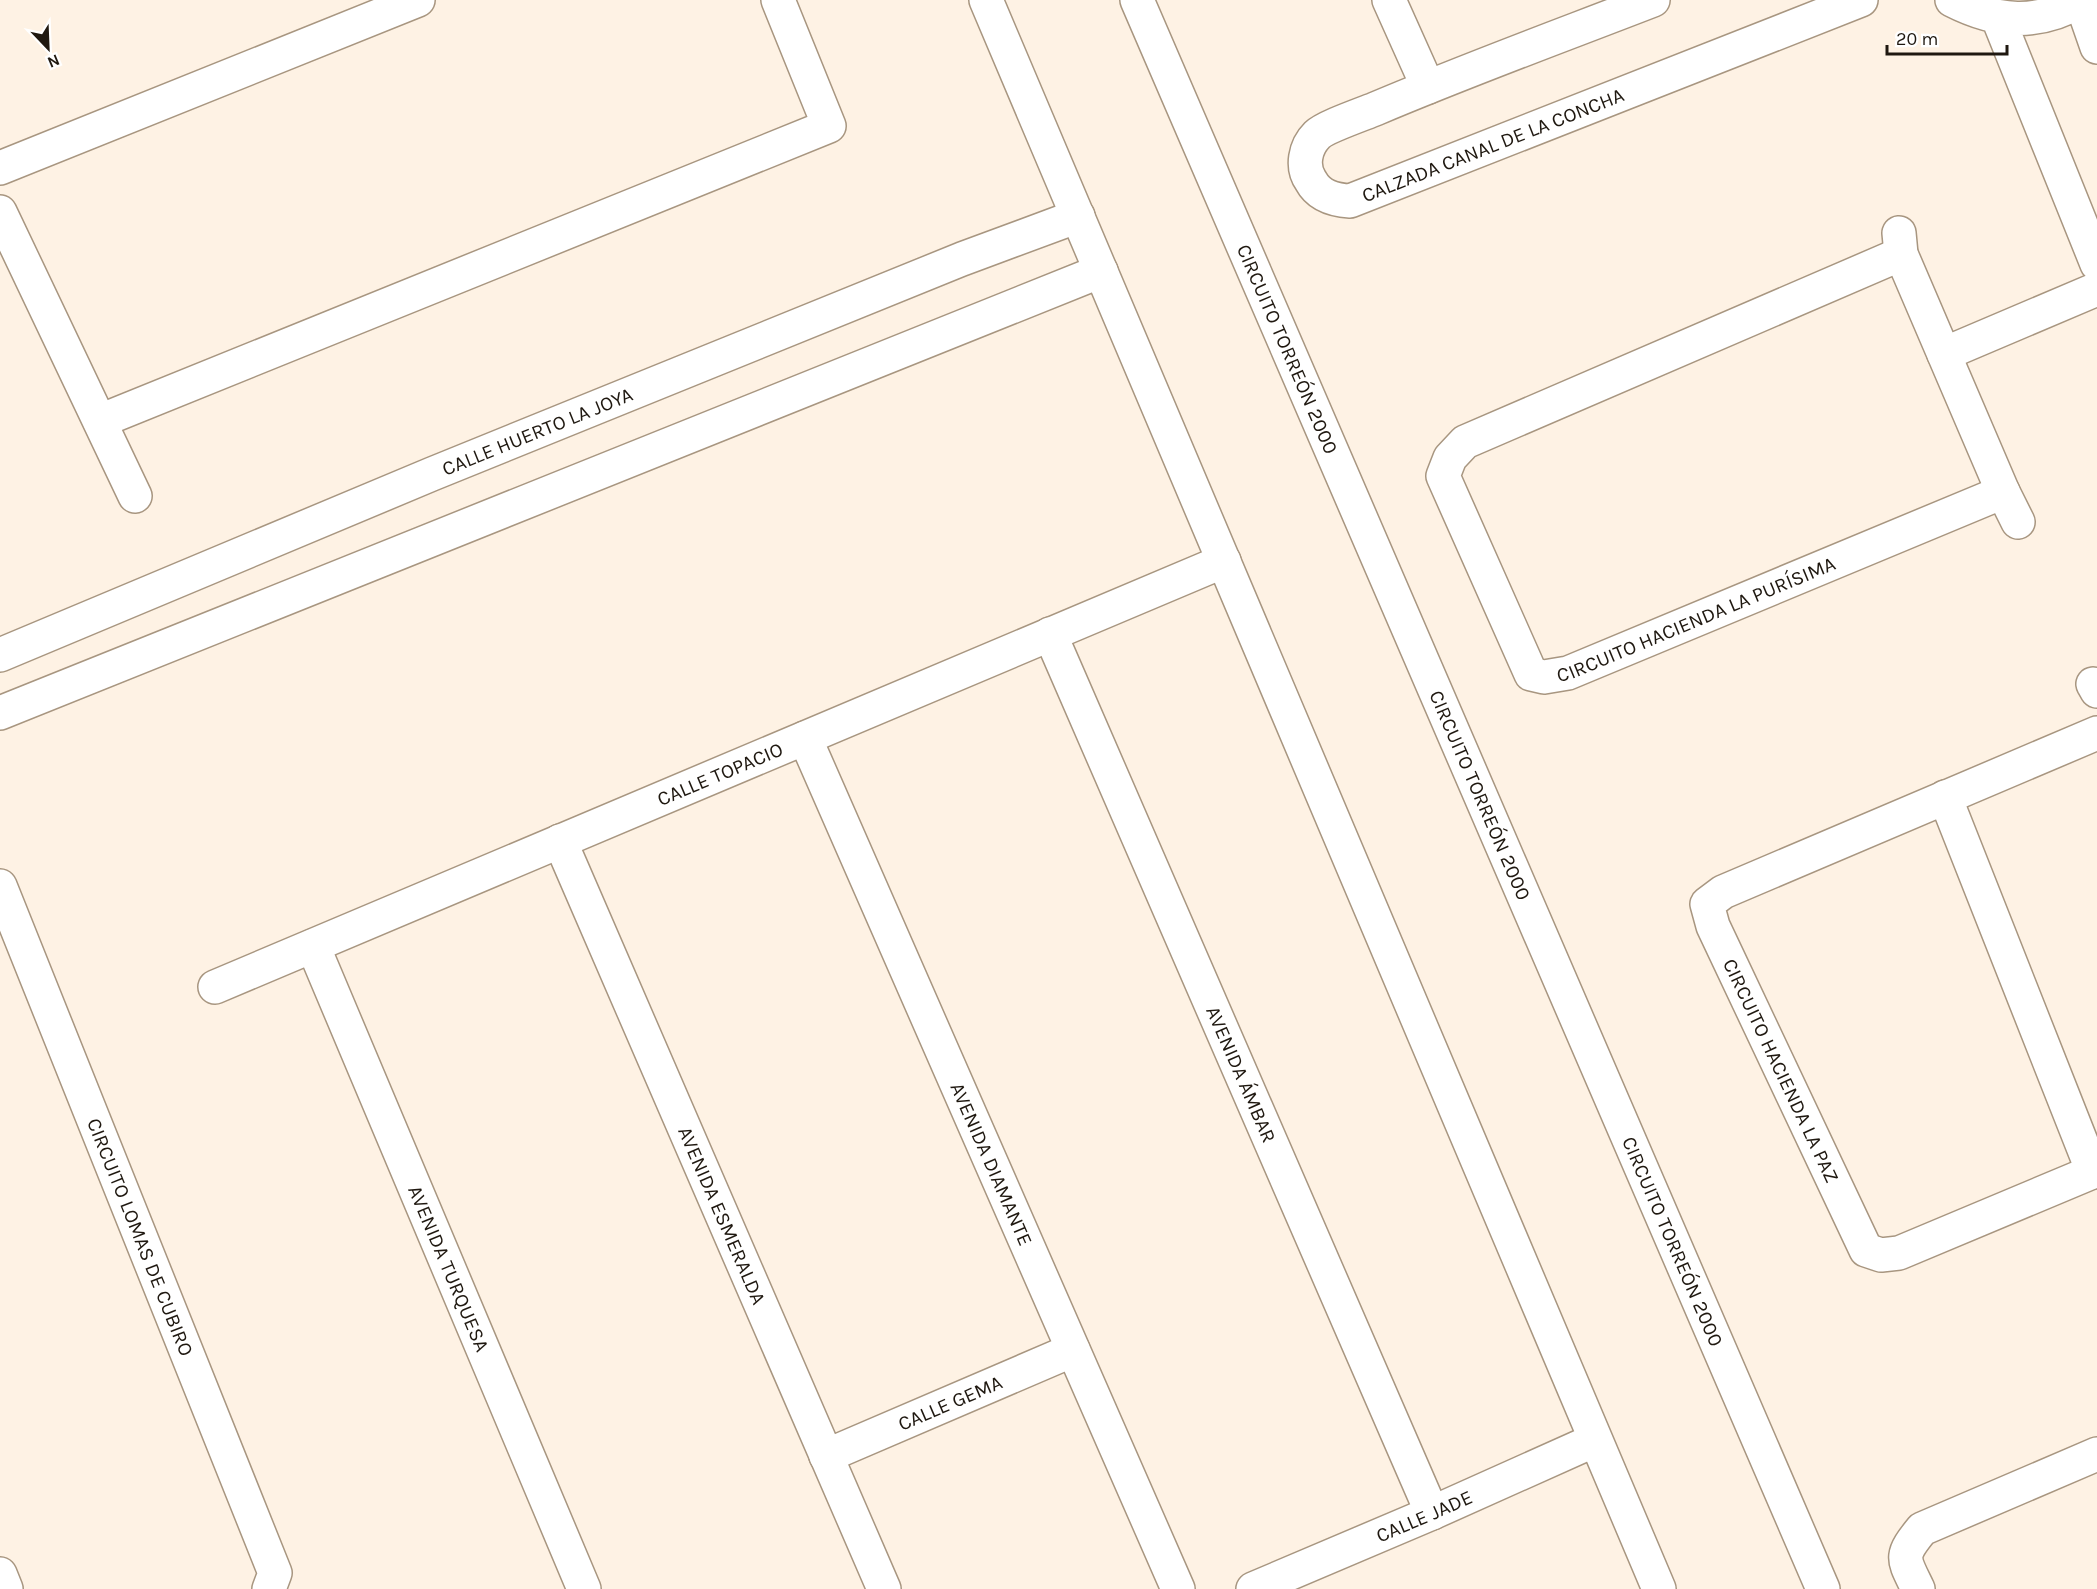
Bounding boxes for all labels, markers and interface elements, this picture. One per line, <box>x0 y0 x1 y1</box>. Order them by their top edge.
north arrow <box>18 18 78 78</box>
scale bar <box>1887 18 2007 56</box>
text: 20 m <box>1896 28 1938 50</box>
text: N <box>45 50 63 72</box>
street label: CALZADA CANAL DE LA CONCHA <box>1358 83 1627 207</box>
street label: CIRCUITO TORREÓN 2000 <box>1232 241 1343 457</box>
street label: CALLE HUERTO LA JOYA <box>439 382 636 480</box>
street label: CIRCUITO HACIENDA LA PURÍSIMA <box>1555 552 1839 686</box>
street label: CIRCUITO TORREÓN 2000 <box>1425 687 1536 903</box>
street label: CALLE TOPACIO <box>654 737 786 811</box>
street label: CIRCUITO HACIENDA LA PAZ <box>1718 955 1844 1186</box>
street label: AVENIDA ÁMBAR <box>1202 1002 1281 1146</box>
street label: AVENIDA DIAMANTE <box>946 1079 1038 1249</box>
street label: CIRCUITO LOMAS DE CUBIRO <box>83 1115 198 1359</box>
street label: AVENIDA ESMERALDA <box>674 1123 771 1308</box>
street label: CIRCUITO TORREÓN 2000 <box>1618 1133 1728 1350</box>
street label: AVENIDA TURQUESA <box>404 1182 494 1355</box>
street label: CALLE GEMA <box>894 1370 1006 1435</box>
street label: CALLE JADE <box>1373 1485 1476 1547</box>

